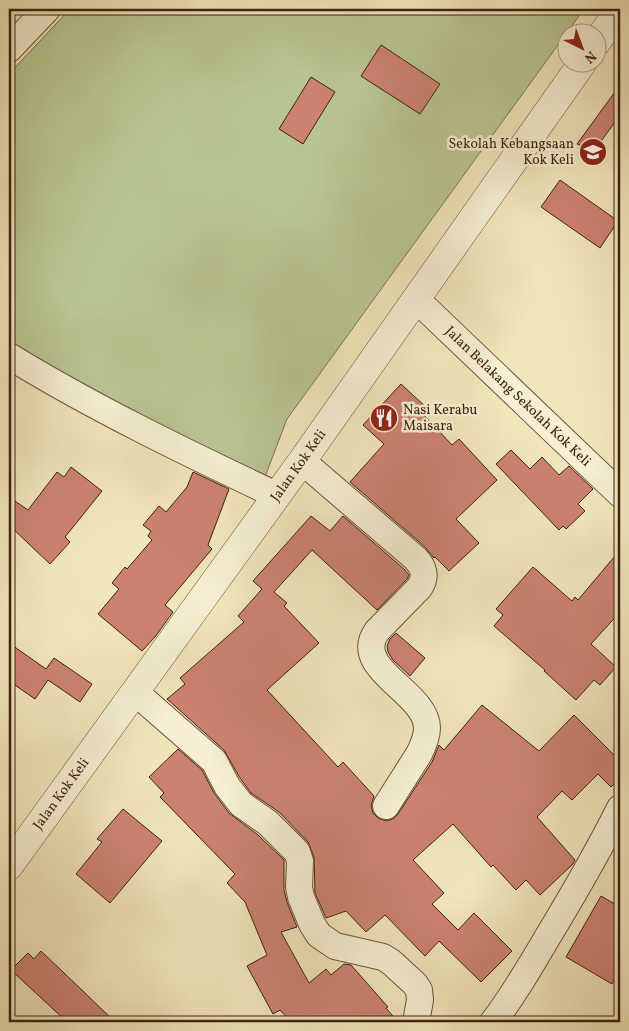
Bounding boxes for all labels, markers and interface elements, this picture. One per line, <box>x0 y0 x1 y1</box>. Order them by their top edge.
north arrow <box>556 22 606 72</box>
text: N <box>580 46 600 67</box>
place label: Sekolah Kebangsaan Kok Keli <box>449 135 574 170</box>
school or university icon: Sekolah Kebangsaan Kok Keli <box>578 137 608 167</box>
street label: Jalan Belakang Sekolah Kok Keli <box>441 322 595 471</box>
place label: Nasi Kerabu Maisara <box>403 401 477 436</box>
restaurant icon: Nasi Kerabu Maisara <box>369 403 399 433</box>
street label: Jalan Kok Keli <box>266 426 331 506</box>
street label: Jalan Kok Keli <box>29 754 94 834</box>

